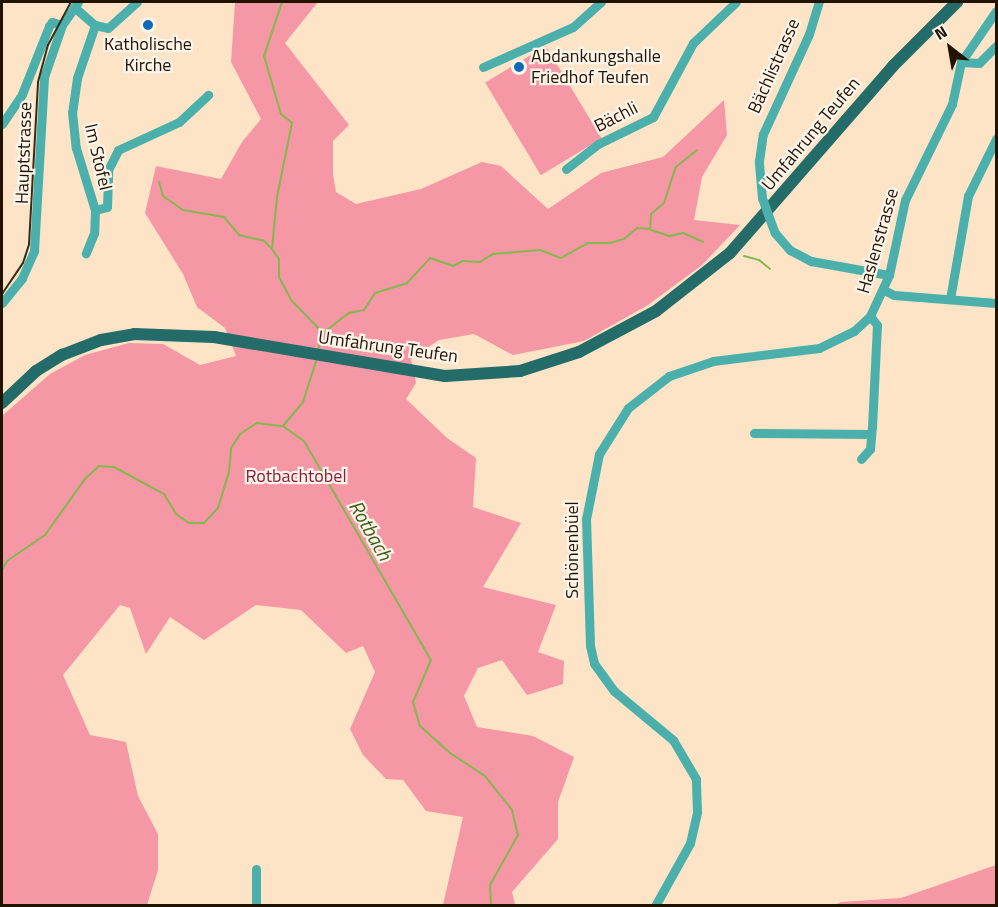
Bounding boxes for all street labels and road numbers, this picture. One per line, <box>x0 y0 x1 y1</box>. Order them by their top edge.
street label: Bächlistrasse <box>743 15 805 117</box>
street label: Umfahrung Teufen <box>757 73 865 195</box>
street label: Bächli <box>591 97 641 137</box>
street label: Hauptstrasse <box>11 102 37 204</box>
street label: Im Stofel <box>80 121 116 193</box>
street label: Haslenstrasse <box>853 186 903 296</box>
street label: Umfahrung Teufen <box>317 326 459 368</box>
street label: Schönenbüel <box>561 501 583 599</box>

